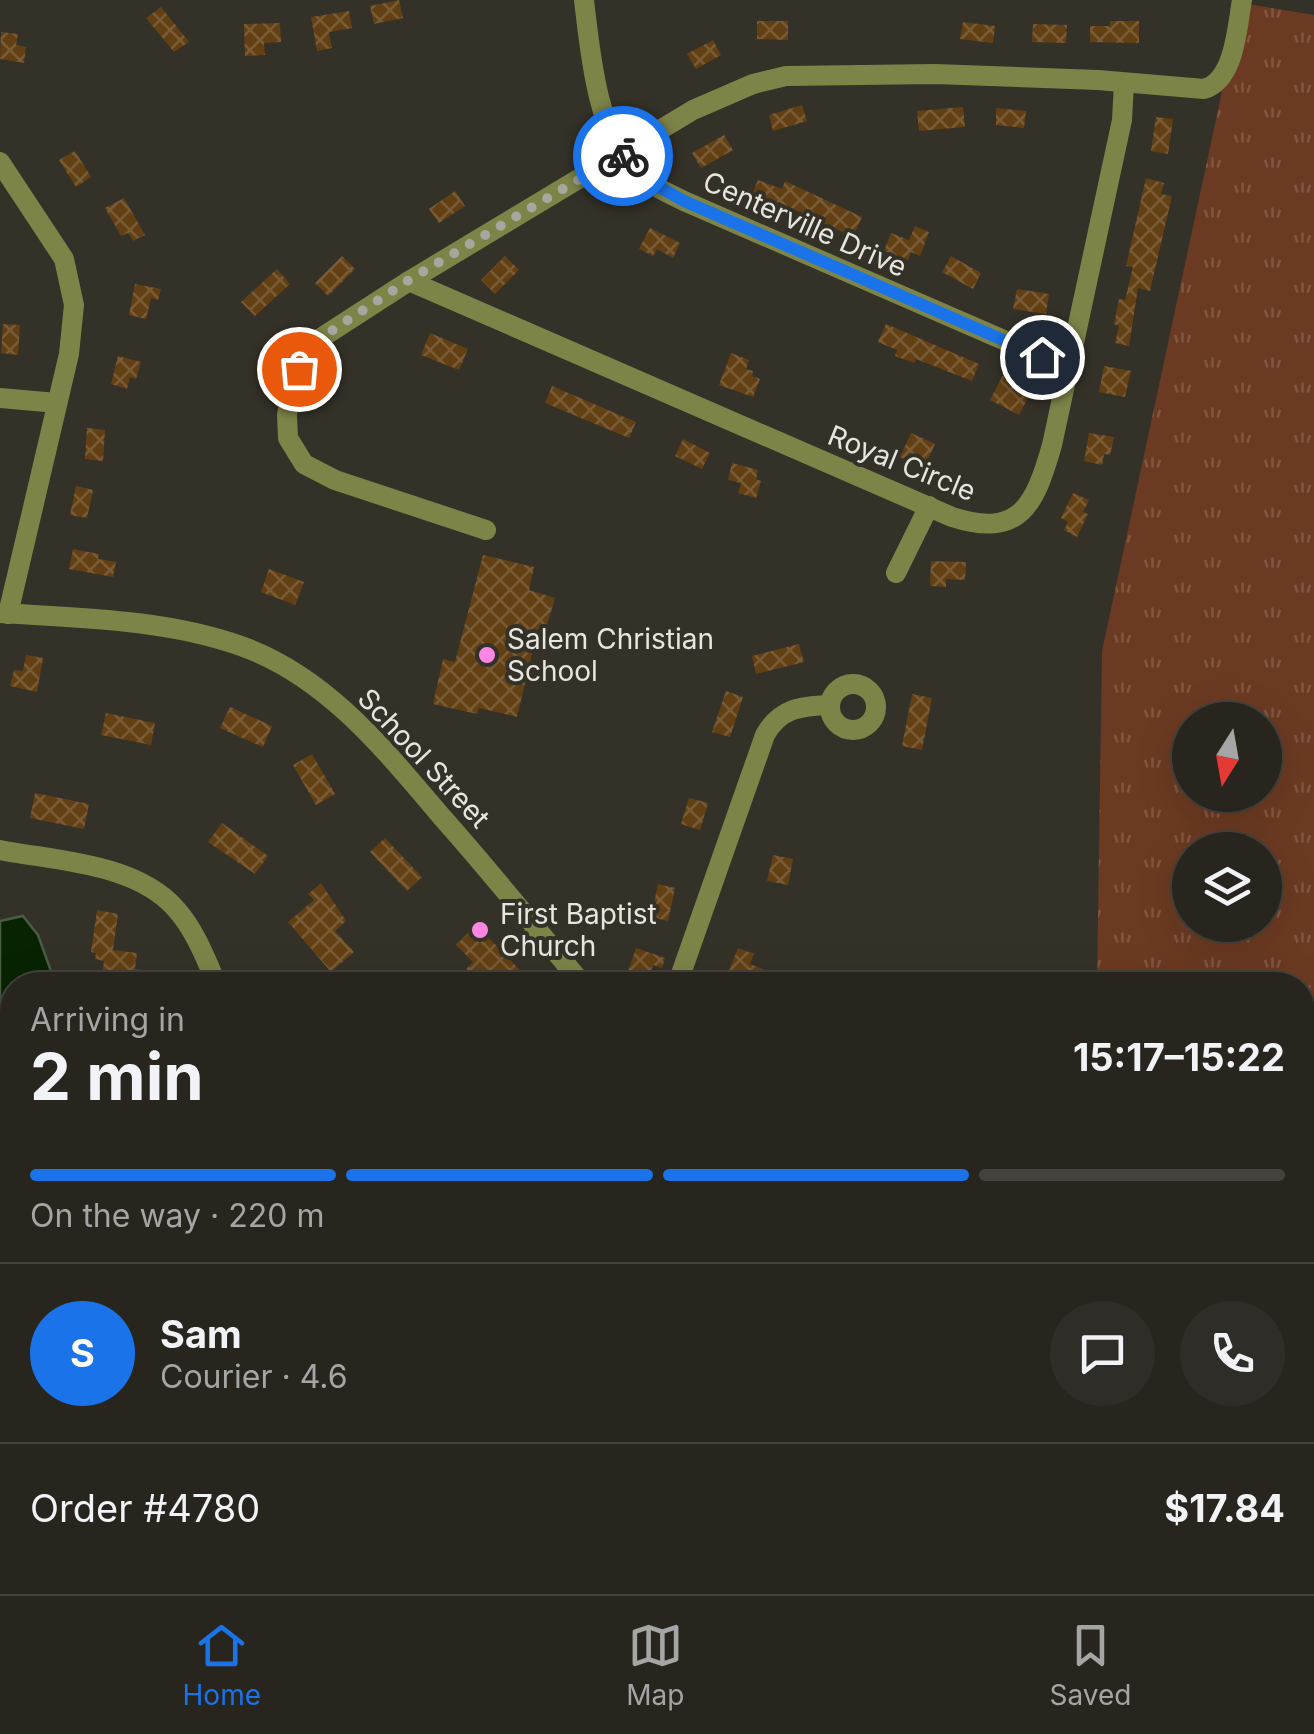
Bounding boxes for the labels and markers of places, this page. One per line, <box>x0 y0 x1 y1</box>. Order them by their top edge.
pin <box>1000 315 1085 400</box>
pin <box>257 327 342 412</box>
place label: Salem Christian School <box>507 622 714 688</box>
marker: Salem Christian School <box>476 644 498 666</box>
place label: First Baptist Church <box>500 897 657 963</box>
marker: First Baptist Church <box>469 919 491 941</box>

